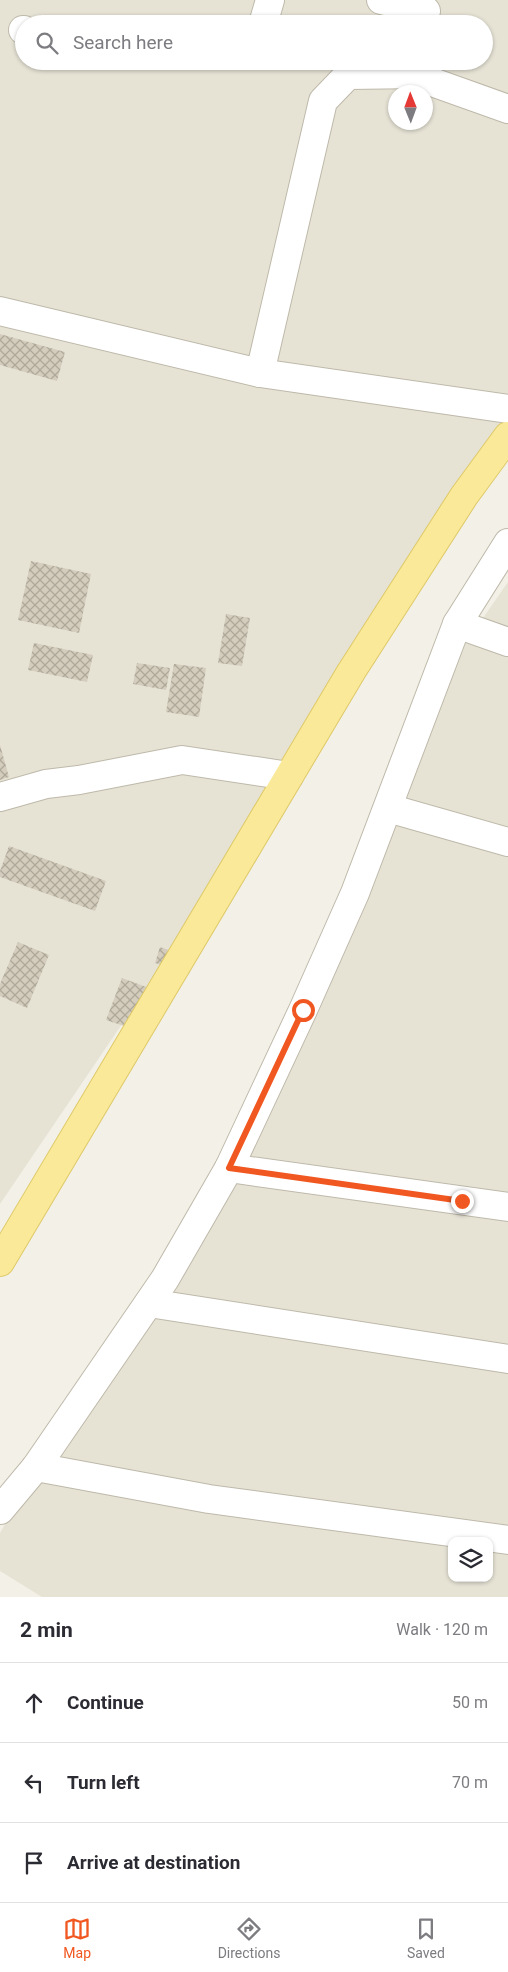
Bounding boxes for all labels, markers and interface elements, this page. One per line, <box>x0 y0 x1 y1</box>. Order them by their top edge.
search box <box>15 15 493 70</box>
icon: search <box>33 29 61 57</box>
text: Search here <box>73 31 173 54</box>
north arrow <box>388 85 433 130</box>
route start <box>292 999 315 1022</box>
route end <box>451 1190 474 1213</box>
map controls <box>448 1537 493 1582</box>
button: layers <box>448 1537 493 1582</box>
text: 2 min <box>20 1618 73 1642</box>
text: Walk · 120 m <box>396 1620 488 1639</box>
icon: ahead <box>20 1689 48 1717</box>
text: Continue <box>67 1691 144 1714</box>
text: 50 m <box>452 1693 488 1712</box>
icon: left <box>20 1769 48 1797</box>
text: Turn left <box>67 1771 140 1794</box>
text: 70 m <box>452 1773 488 1792</box>
icon: arrive <box>20 1849 48 1877</box>
text: Arrive at destination <box>67 1851 240 1874</box>
tab: Map <box>63 1915 91 1961</box>
tab: Directions <box>218 1915 281 1961</box>
tab: Saved <box>407 1915 445 1961</box>

